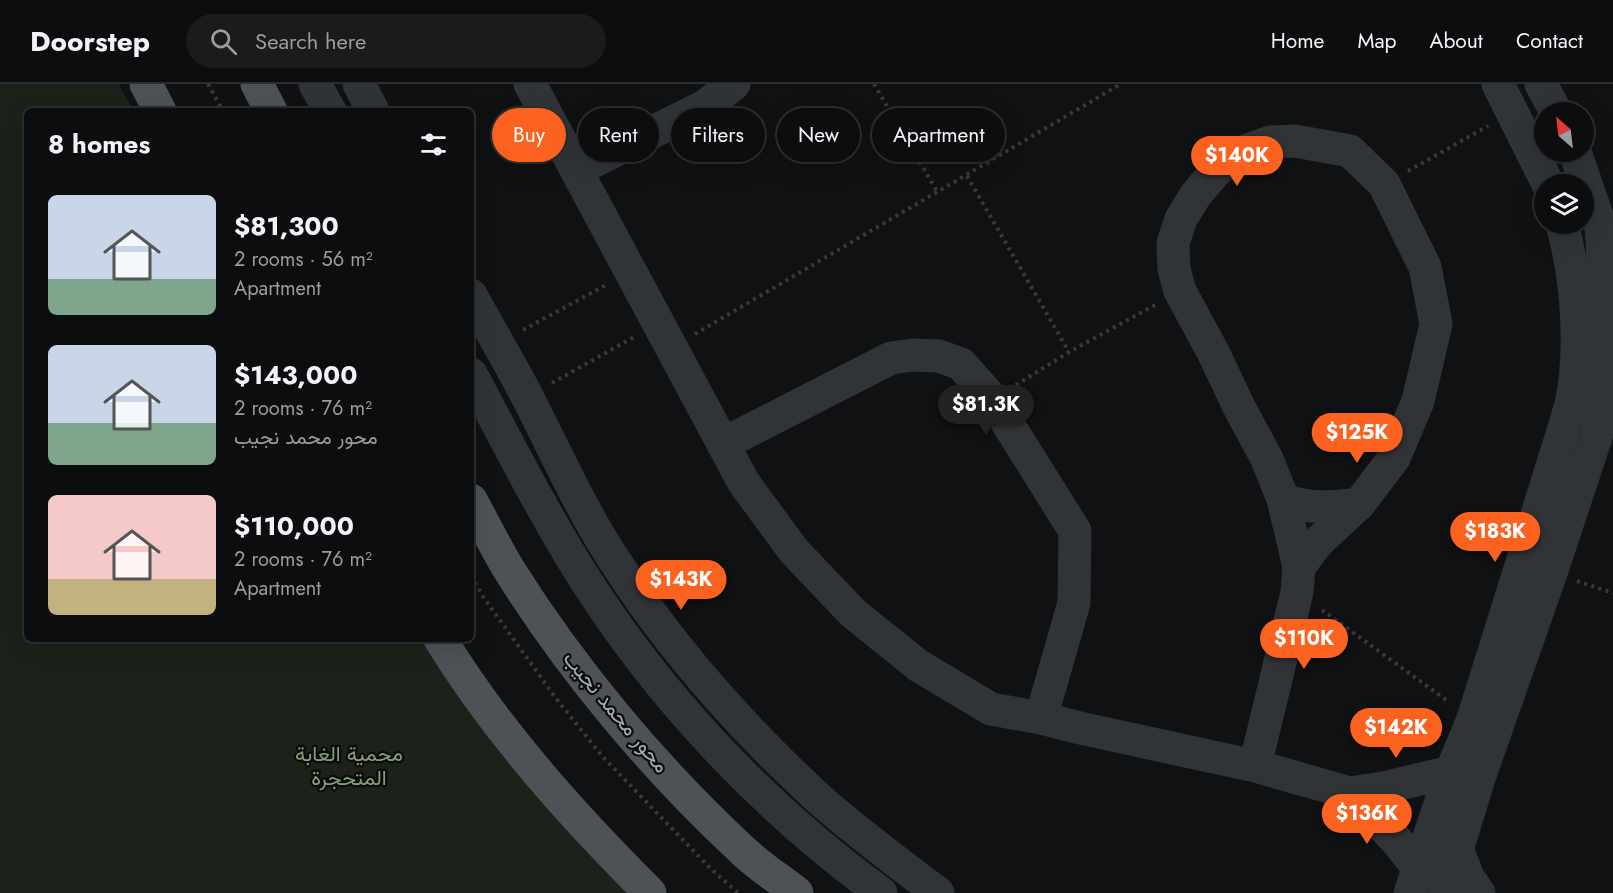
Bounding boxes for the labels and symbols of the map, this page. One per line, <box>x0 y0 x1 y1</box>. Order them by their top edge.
north arrow <box>1534 102 1594 162</box>
pin: $140K <box>1195 136 1279 187</box>
pin: $81.3K <box>937 385 1035 436</box>
pin: $125K <box>1315 413 1399 464</box>
pin: $183K <box>1453 512 1537 563</box>
pin: $143K <box>639 560 723 611</box>
pin: $110K <box>1262 619 1346 670</box>
street label: محور محمد نجيب <box>556 645 676 779</box>
pin: $142K <box>1354 708 1438 759</box>
park label: محمية الغابة المتحجرة <box>295 739 403 793</box>
pin: $136K <box>1325 794 1409 845</box>

